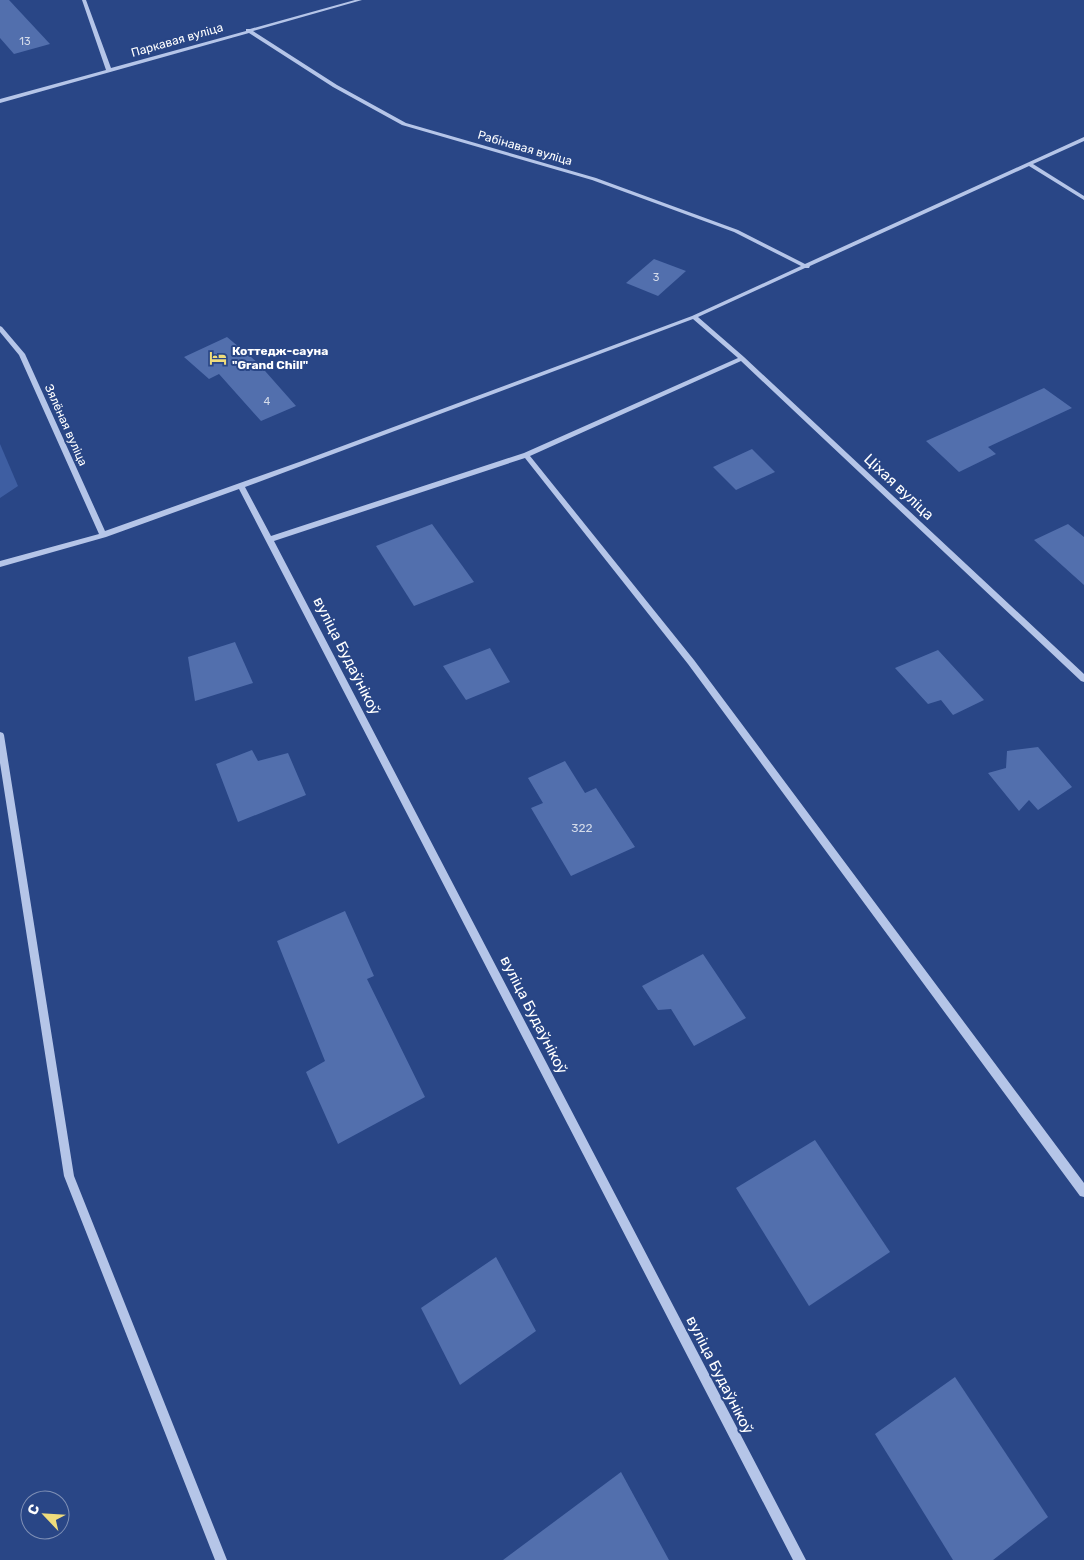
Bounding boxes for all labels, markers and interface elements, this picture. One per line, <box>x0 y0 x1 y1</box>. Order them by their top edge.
street label: Паркавая вуліца <box>129 20 225 60</box>
house number: 13 <box>19 35 31 48</box>
street label: Рабінавая вуліца <box>476 128 574 168</box>
house number: 3 <box>653 271 660 284</box>
place label: Коттедж-сауна "Grand Chill" <box>232 344 328 372</box>
hotel icon: Коттедж-сауна "Grand Chill" <box>208 348 228 368</box>
street label: Зялёная вуліца <box>42 382 90 468</box>
house number: 4 <box>264 395 271 408</box>
street label: Ціхая вуліца <box>860 450 938 524</box>
street label: вуліца Будаўнікоў <box>309 594 385 718</box>
house number: 322 <box>571 821 593 835</box>
street label: вуліца Будаўнікоў <box>496 953 572 1077</box>
street label: вуліца Будаўнікоў <box>682 1313 758 1437</box>
north arrow <box>20 1490 70 1540</box>
text: С <box>24 1502 44 1518</box>

